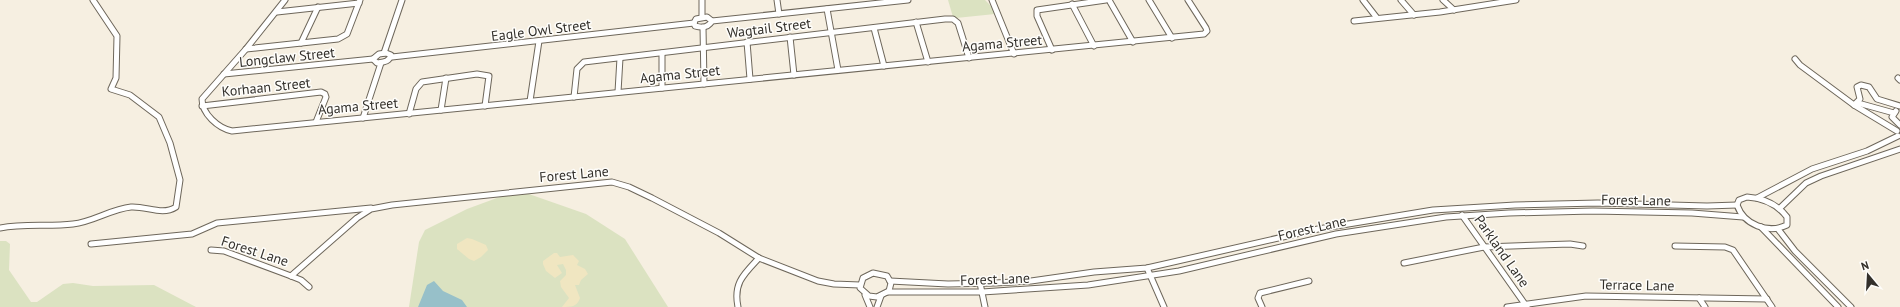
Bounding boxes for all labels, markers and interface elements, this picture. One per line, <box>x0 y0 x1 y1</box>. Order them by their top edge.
street label: Wagtail Street <box>726 14 812 42</box>
street label: Eagle Owl Street <box>490 15 592 45</box>
street label: Agama Street <box>961 31 1043 55</box>
street label: Longclaw Street <box>238 43 336 71</box>
street label: Agama Street <box>639 61 721 87</box>
street label: Korhaan Street <box>221 73 311 101</box>
street label: Agama Street <box>317 94 399 118</box>
street label: Forest Lane <box>539 162 609 186</box>
street label: Forest Lane <box>1601 190 1671 210</box>
street label: Forest Lane <box>1276 211 1348 245</box>
street label: Parkland Lane <box>1470 211 1534 291</box>
street label: Forest Lane <box>219 232 291 270</box>
north arrow <box>1848 255 1888 295</box>
text: N <box>1859 258 1871 273</box>
street label: Forest Lane <box>960 269 1030 289</box>
street label: Terrace Lane <box>1599 275 1675 295</box>

